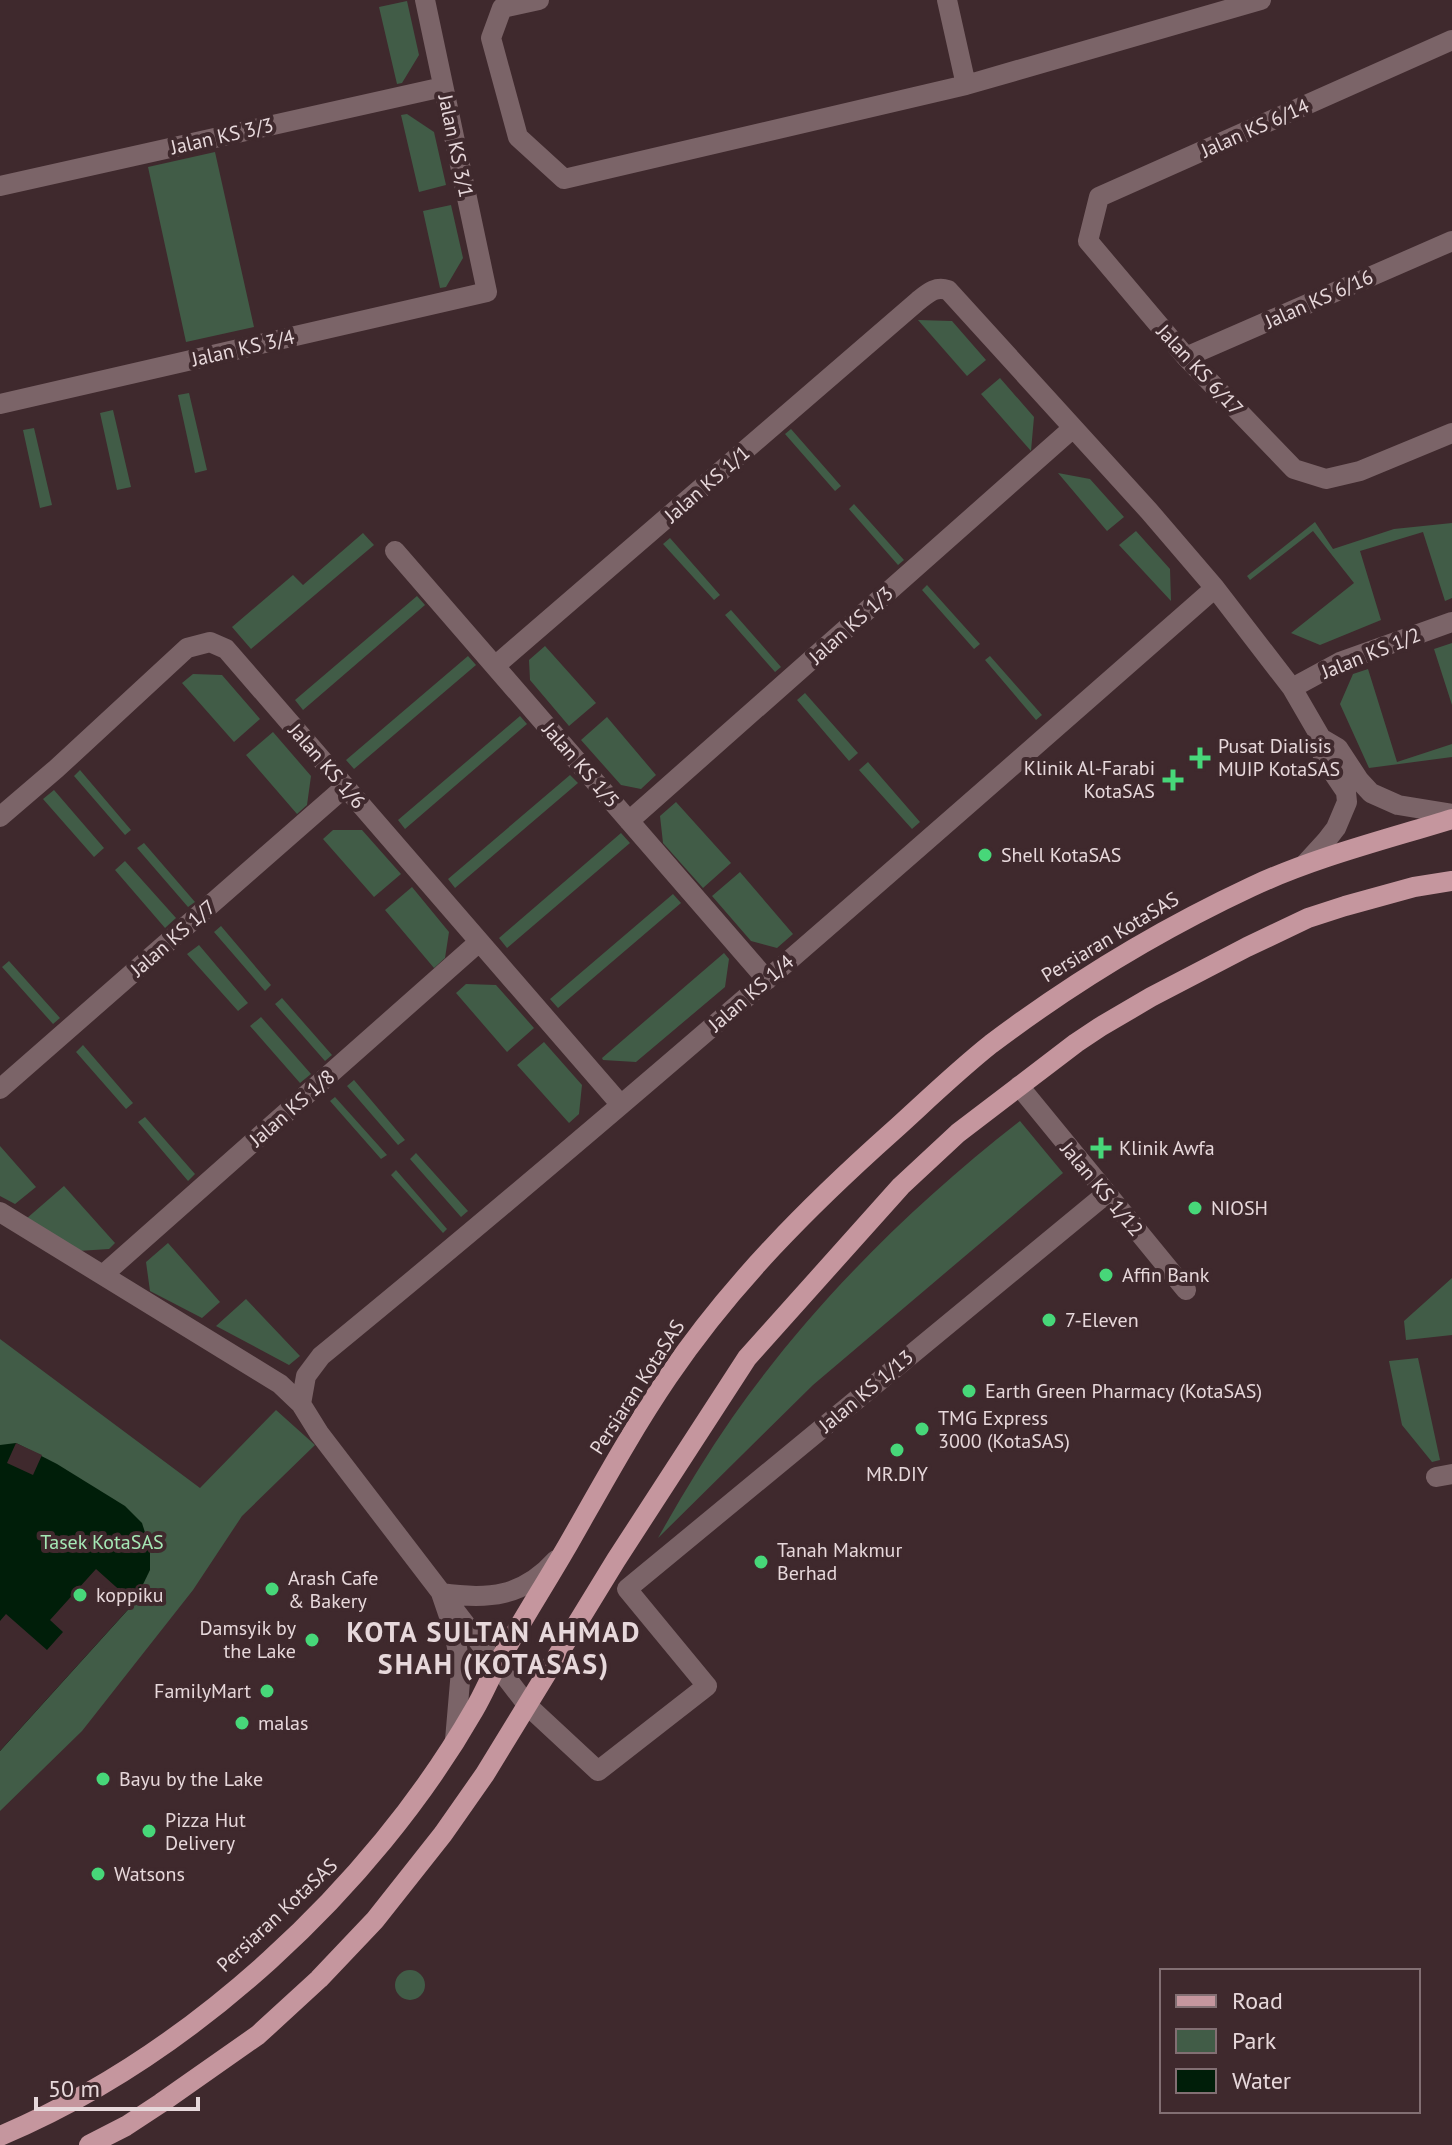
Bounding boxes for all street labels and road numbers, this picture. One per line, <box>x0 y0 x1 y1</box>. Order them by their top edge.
street label: Jalan KS 3/1 <box>432 91 480 200</box>
street label: Jalan KS 6/14 <box>1196 93 1313 164</box>
street label: Jalan KS 3/3 <box>167 112 276 161</box>
street label: Jalan KS 6/16 <box>1260 264 1377 335</box>
street label: Jalan KS 6/17 <box>1150 318 1249 421</box>
street label: Jalan KS 3/4 <box>188 324 297 373</box>
street label: Jalan KS 1/1 <box>658 440 755 529</box>
street label: Jalan KS 1/3 <box>803 580 899 670</box>
street label: Jalan KS 1/2 <box>1317 621 1424 685</box>
street label: Jalan KS 1/5 <box>536 716 625 813</box>
street label: Jalan KS 1/6 <box>282 717 371 814</box>
street label: Persiaran KotaSAS <box>1037 886 1183 988</box>
street label: Jalan KS 1/7 <box>124 894 221 983</box>
street label: Jalan KS 1/4 <box>702 949 799 1038</box>
street label: Jalan KS 1/8 <box>243 1064 340 1153</box>
street label: Jalan KS 1/12 <box>1054 1136 1149 1242</box>
street label: Persiaran KotaSAS <box>584 1315 690 1459</box>
street label: Jalan KS 1/13 <box>813 1344 919 1439</box>
street label: Persiaran KotaSAS <box>211 1852 343 1978</box>

